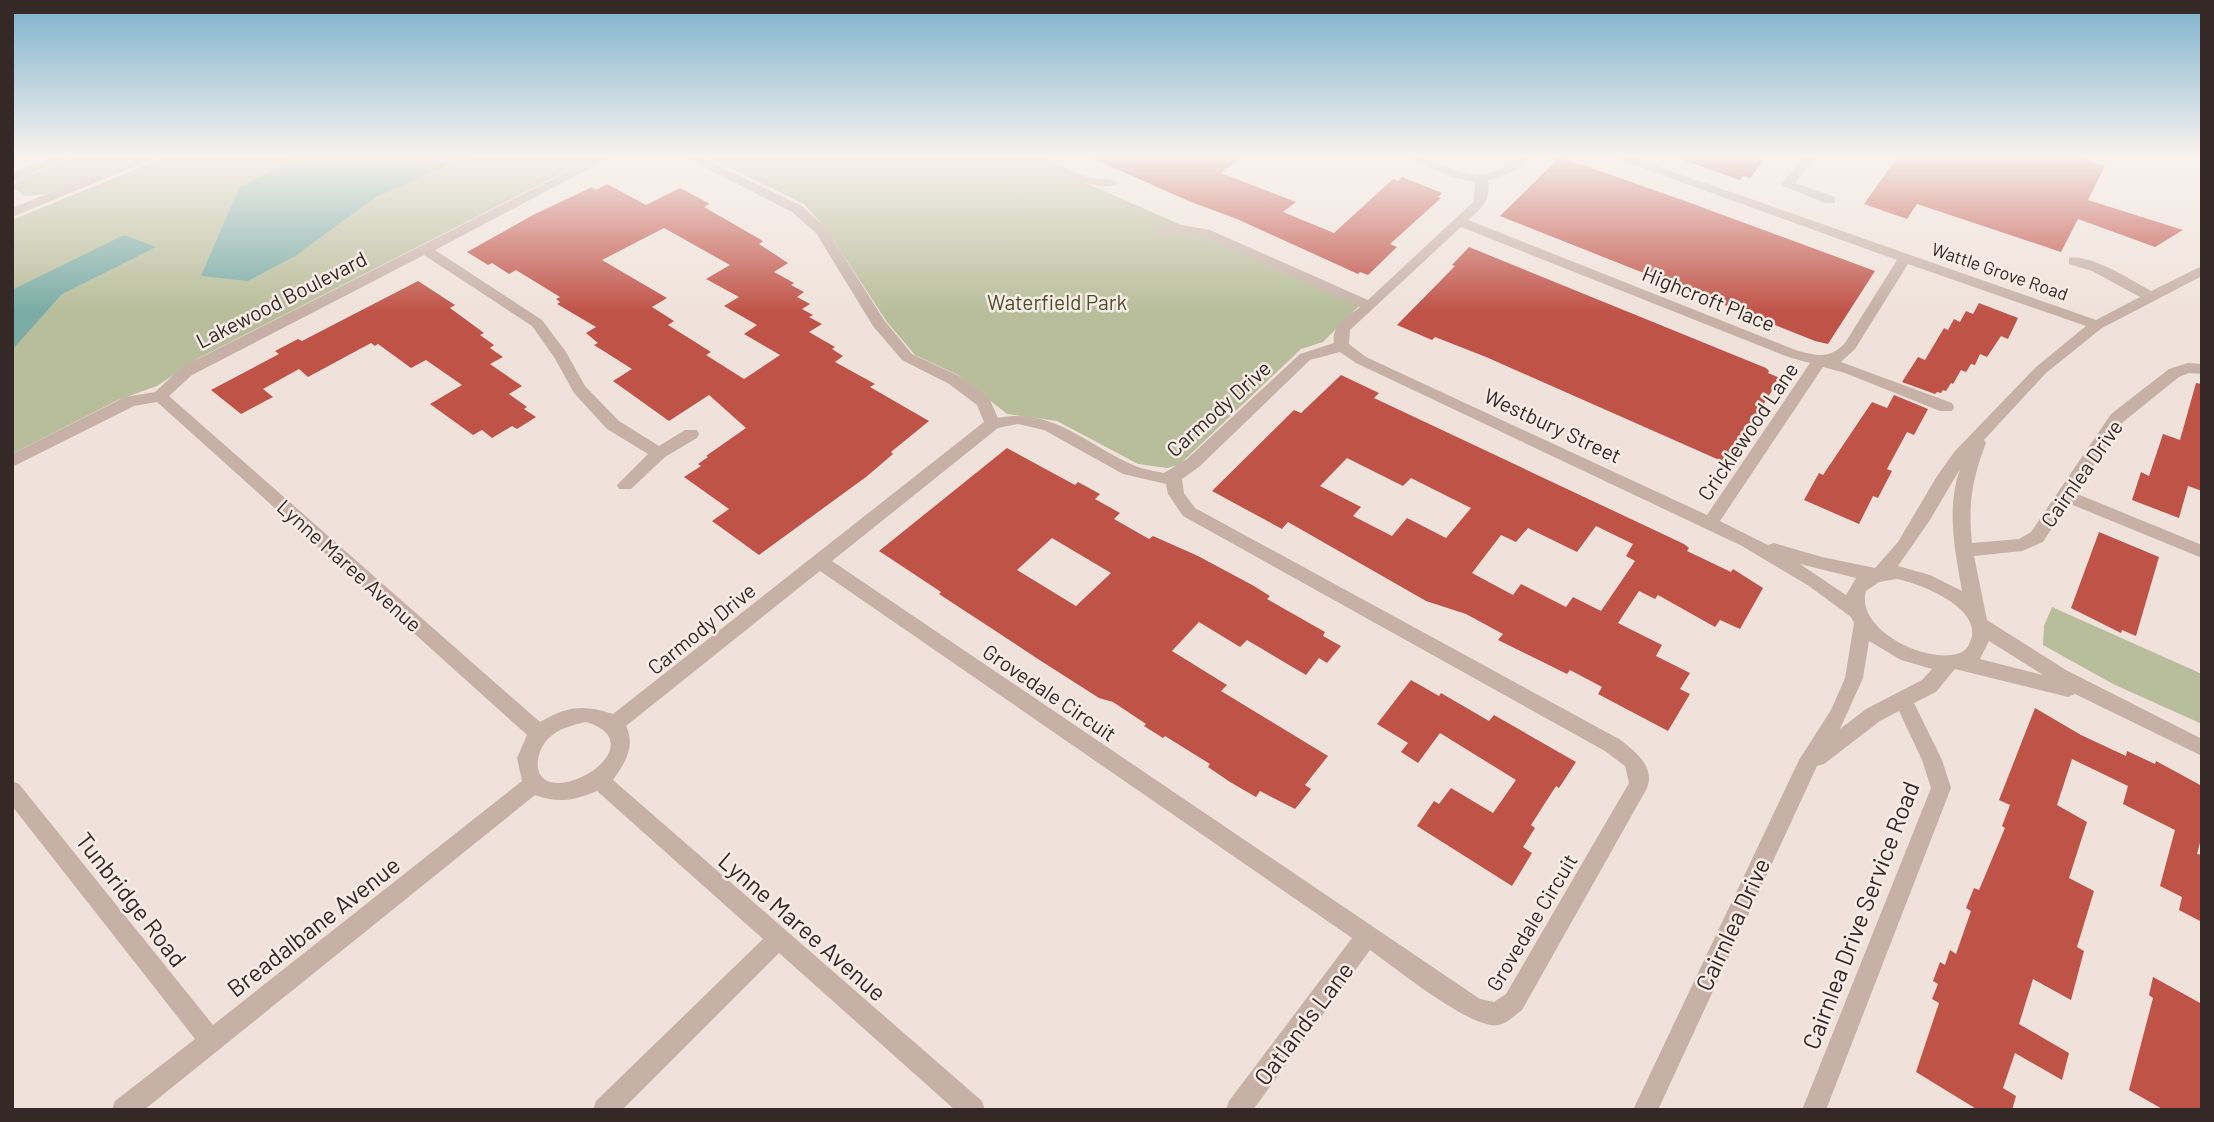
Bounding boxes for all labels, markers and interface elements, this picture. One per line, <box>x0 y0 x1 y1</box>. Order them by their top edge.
street label: Wattle Grove Road <box>1929 237 2071 305</box>
street label: Lakewood Boulevard <box>192 245 370 353</box>
street label: Highcroft Place <box>1639 260 1779 336</box>
park label: Waterfield Park <box>987 289 1127 314</box>
street label: Carmody Drive <box>1161 355 1275 461</box>
street label: Cricklewood Lane <box>1692 357 1802 505</box>
street label: Westbury Street <box>1481 382 1625 468</box>
street label: Cairnlea Drive <box>2035 415 2127 531</box>
street label: Lynne Maree Avenue <box>273 494 427 636</box>
street label: Carmody Drive <box>642 577 760 679</box>
street label: Grovedale Circuit <box>979 638 1121 746</box>
street label: Cairnlea Drive Service Road <box>1795 777 1925 1053</box>
street label: Tunbridge Road <box>70 826 194 972</box>
street label: Lynne Maree Avenue <box>713 845 893 1007</box>
street label: Breadalbane Avenue <box>221 849 405 1003</box>
street label: Grovedale Circuit <box>1480 849 1582 995</box>
street label: Cairnlea Drive <box>1689 853 1775 995</box>
street label: Oatlands Lane <box>1247 956 1359 1090</box>

